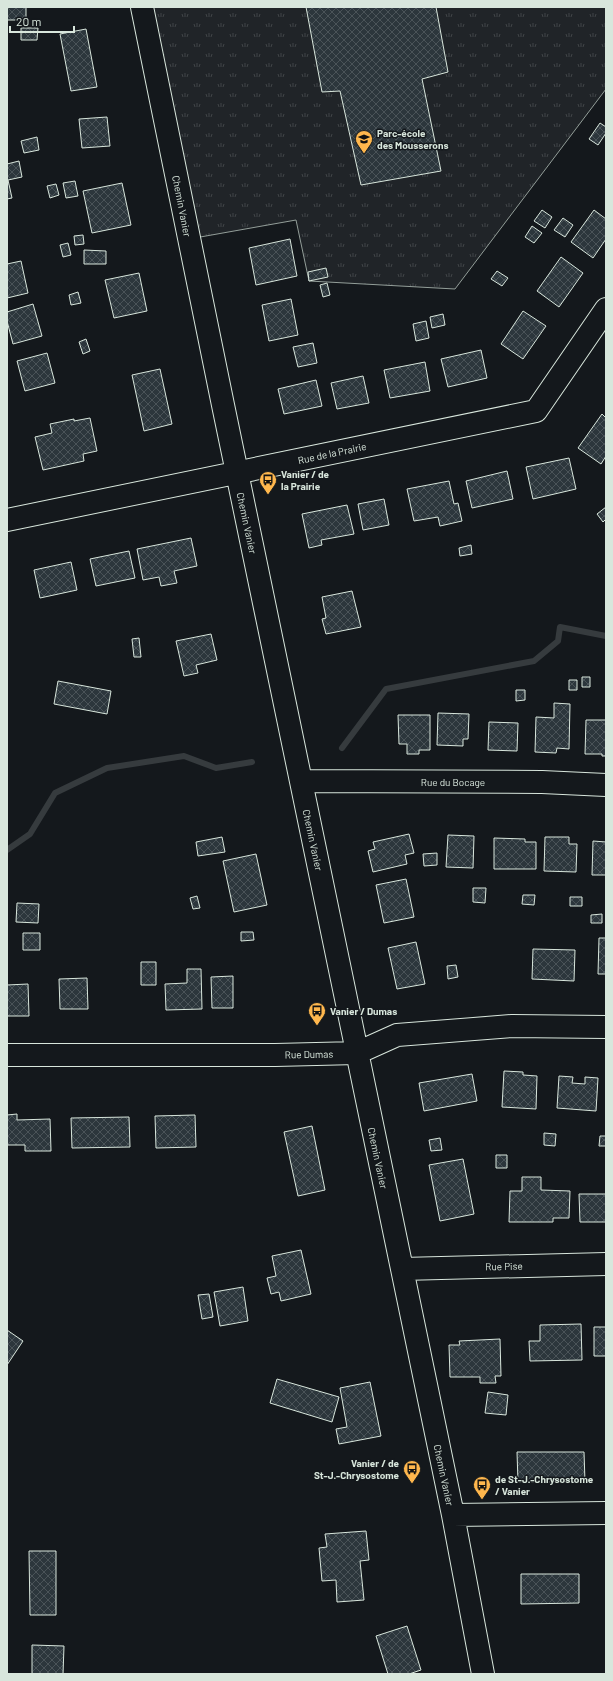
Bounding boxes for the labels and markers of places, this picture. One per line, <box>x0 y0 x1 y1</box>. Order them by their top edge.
place label: Parc-école des Mousserons <box>377 127 448 151</box>
school or university icon: Parc-école des Mousserons <box>354 129 374 154</box>
place label: Vanier / de la Prairie <box>281 468 330 492</box>
bus stop icon: Vanier / de la Prairie <box>258 470 278 495</box>
bus stop icon: Vanier / Dumas <box>307 1001 327 1026</box>
place label: Vanier / Dumas <box>330 1005 397 1017</box>
place label: Vanier / de St-J.-Chrysostome <box>314 1457 400 1481</box>
bus stop icon: Vanier / de St-J.-Chrysostome <box>402 1459 422 1484</box>
place label: de St-J.-Chrysostome / Vanier <box>495 1473 594 1497</box>
bus stop icon: de St-J.-Chrysostome / Vanier <box>472 1475 492 1500</box>

